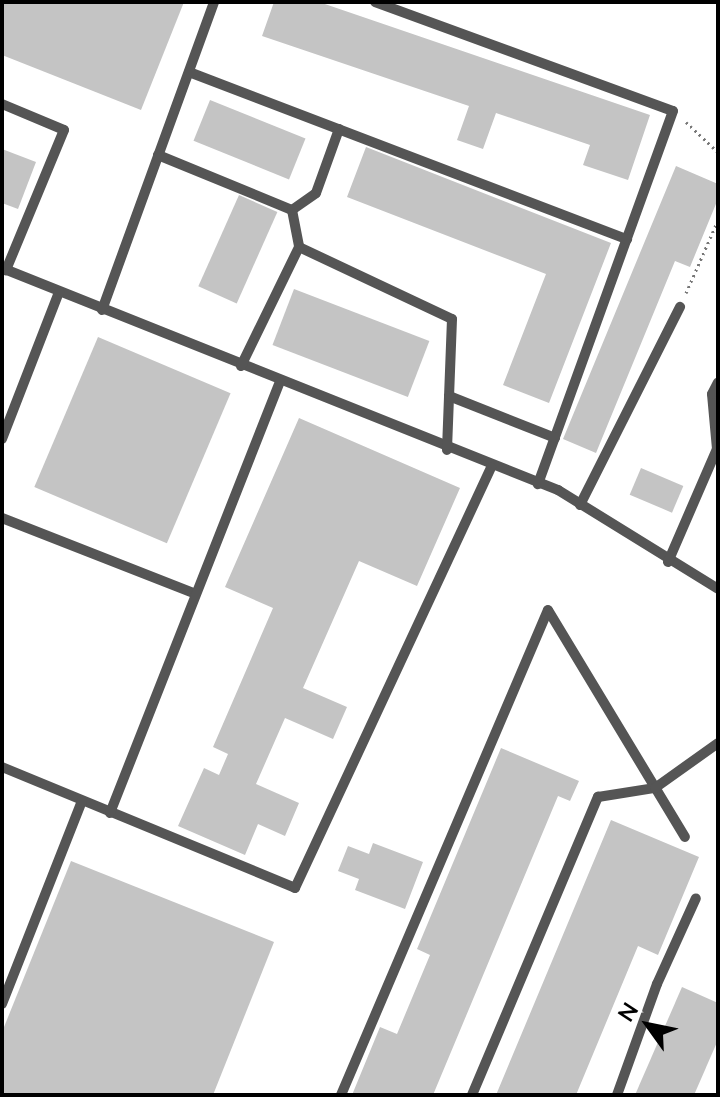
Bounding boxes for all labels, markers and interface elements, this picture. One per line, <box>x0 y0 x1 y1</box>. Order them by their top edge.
north arrow <box>608 985 688 1065</box>
text: N <box>612 997 643 1026</box>

